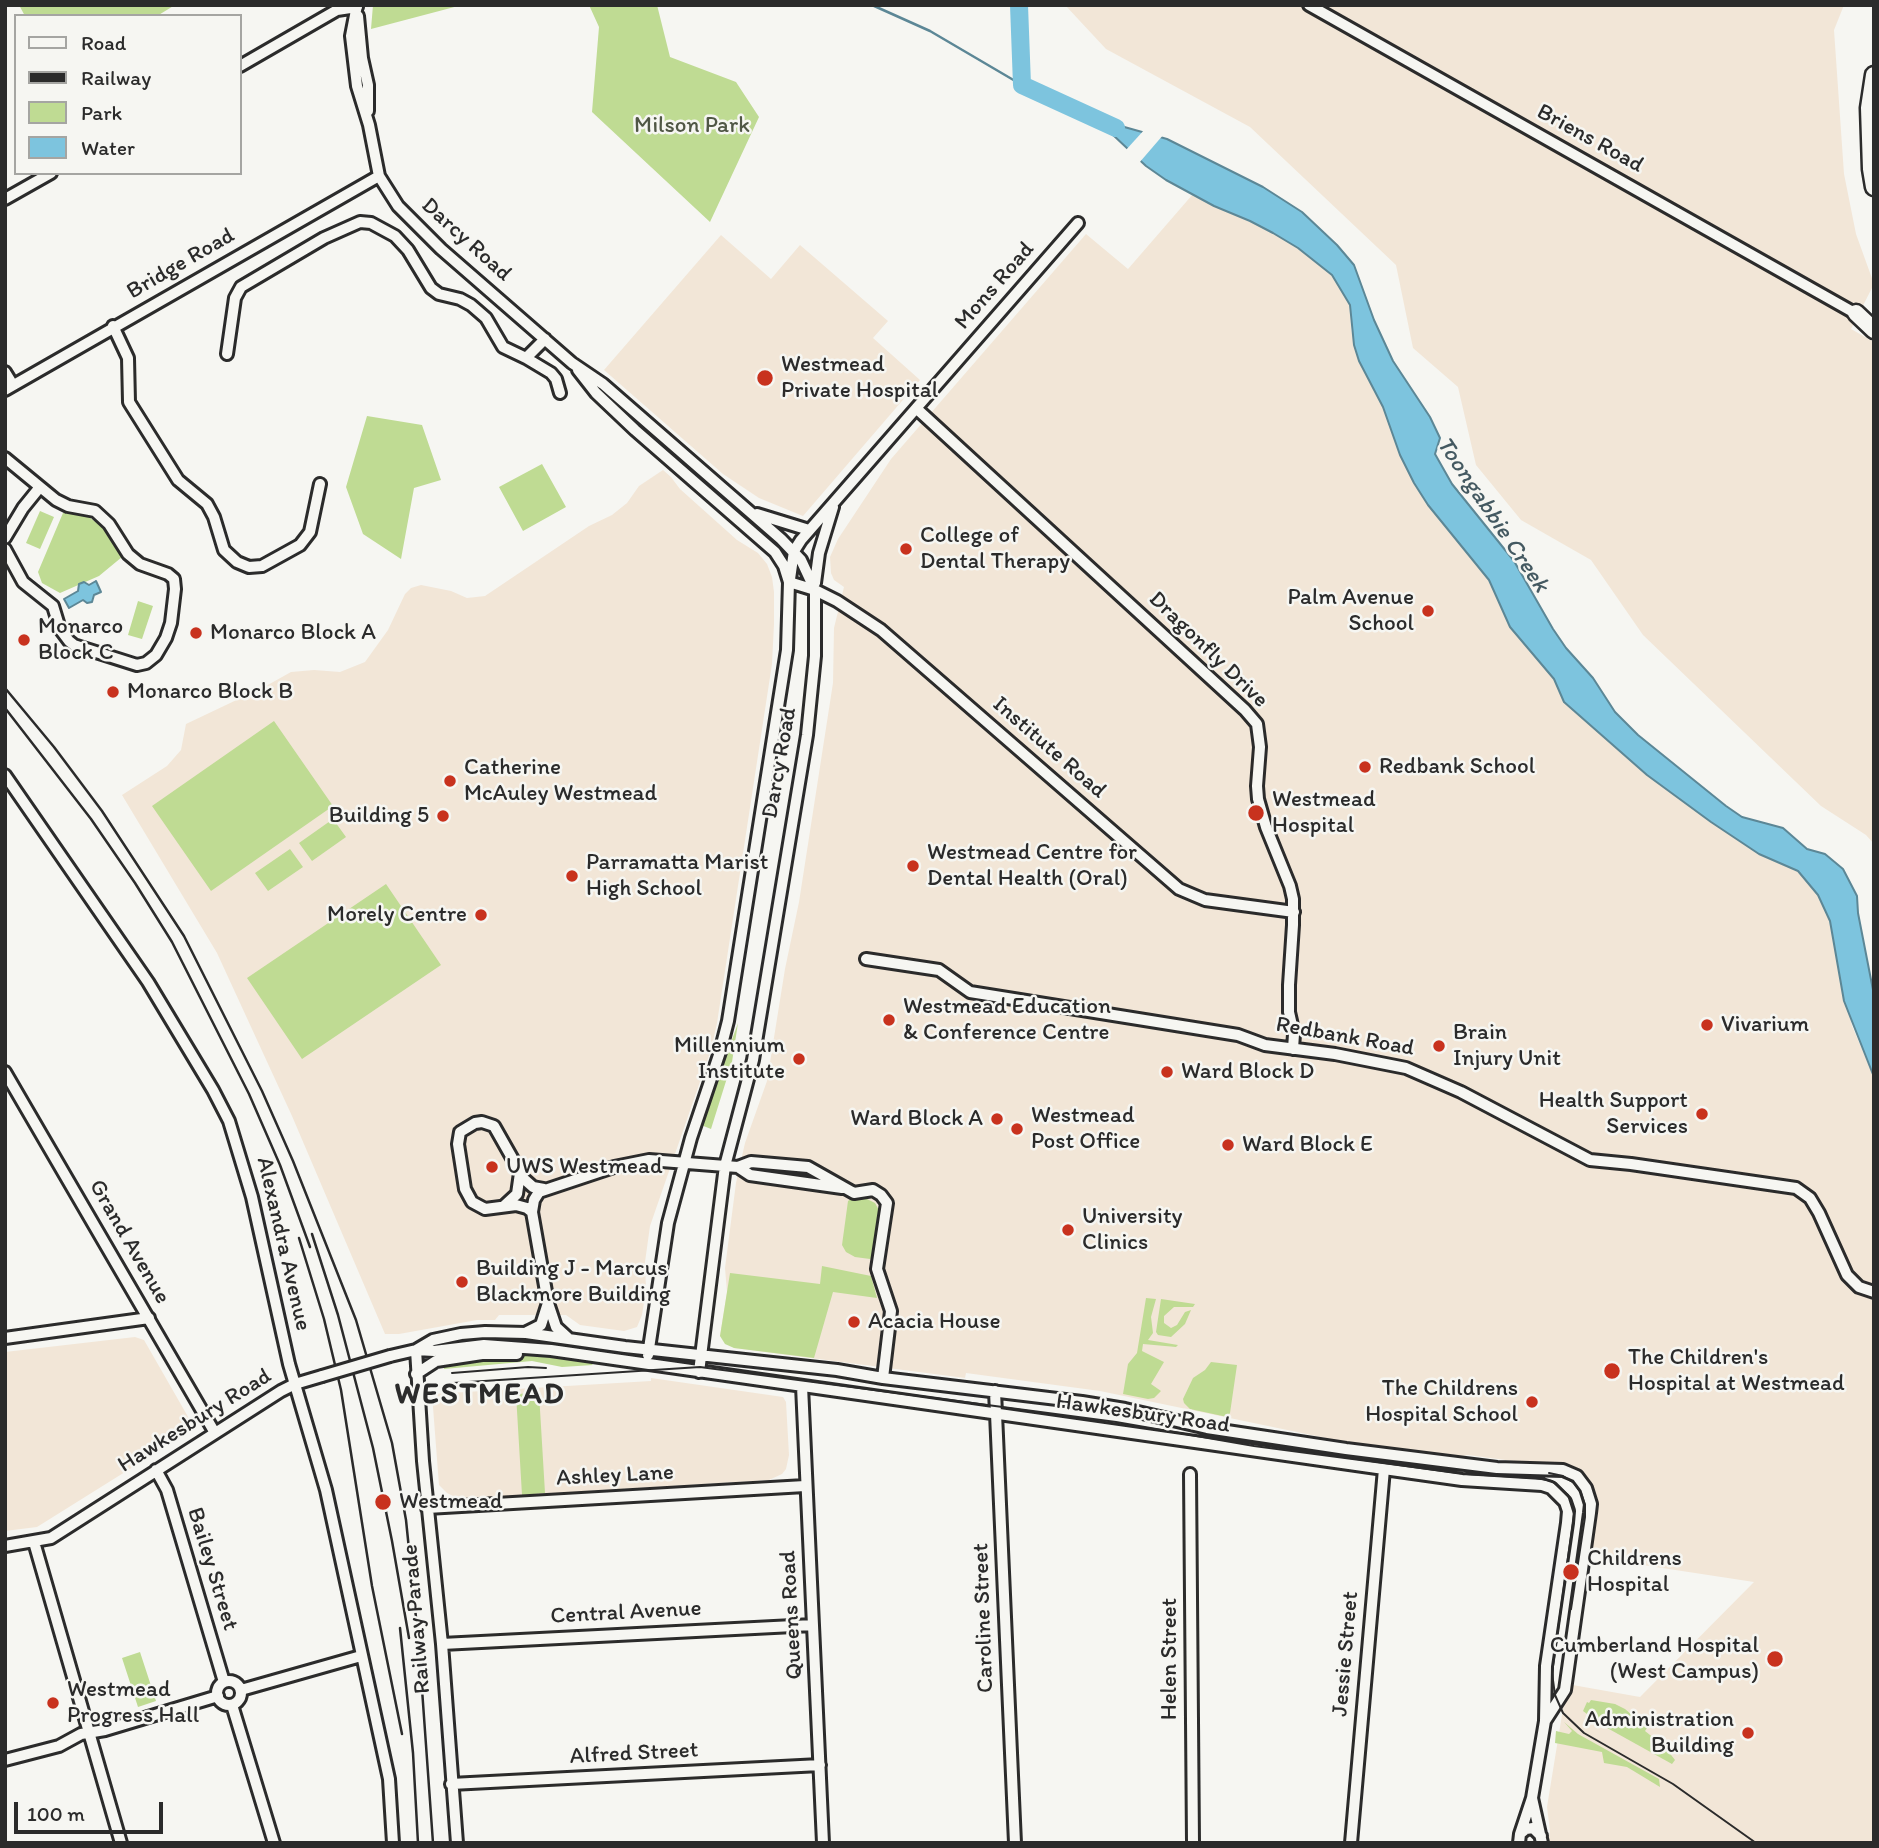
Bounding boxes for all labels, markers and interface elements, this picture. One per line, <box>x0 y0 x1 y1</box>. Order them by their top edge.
legend <box>14 14 242 175</box>
text: Road <box>81 30 126 55</box>
text: Railway <box>81 65 151 90</box>
street label: Briens Road <box>1532 98 1648 180</box>
text: Park <box>81 100 122 125</box>
park label: Milson Park <box>634 112 750 140</box>
text: Water <box>81 135 135 160</box>
street label: Darcy Road <box>415 192 517 288</box>
street label: Bridge Road <box>122 222 240 306</box>
street label: Mons Road <box>949 236 1041 336</box>
place label: Westmead Private Hospital <box>781 351 938 405</box>
marker: Westmead Private Hospital <box>755 368 775 388</box>
water label: Toongabbie Creek <box>1429 432 1555 598</box>
place label: College of Dental Therapy <box>920 522 1070 576</box>
marker: College of Dental Therapy <box>898 541 914 557</box>
place label: Palm Avenue School <box>1288 584 1414 638</box>
street label: Dragonfly Drive <box>1142 586 1274 714</box>
marker: Palm Avenue School <box>1420 603 1436 619</box>
place label: Monarco Block C <box>38 613 123 667</box>
place label: Monarco Block A <box>210 619 376 647</box>
marker: Monarco Block A <box>188 625 204 641</box>
marker: Monarco Block C <box>16 632 32 648</box>
place label: Monarco Block B <box>127 678 293 706</box>
marker: Monarco Block B <box>105 684 121 700</box>
street label: Institute Road <box>986 691 1112 805</box>
street label: Darcy Road <box>757 705 803 821</box>
place label: Redbank School <box>1379 753 1535 781</box>
place label: Catherine McAuley Westmead <box>464 754 657 808</box>
marker: Redbank School <box>1357 759 1373 775</box>
marker: Catherine McAuley Westmead <box>442 773 458 789</box>
place label: Westmead Hospital <box>1272 786 1376 840</box>
place label: Building 5 <box>329 802 429 830</box>
marker: Westmead Hospital <box>1246 803 1266 823</box>
marker: Building 5 <box>435 808 451 824</box>
place label: Westmead Centre for Dental Health (Oral) <box>927 839 1137 893</box>
place label: Parramatta Marist High School <box>586 849 768 903</box>
marker: Westmead Centre for Dental Health (Oral) <box>905 858 921 874</box>
marker: Parramatta Marist High School <box>564 868 580 884</box>
place label: Morely Centre <box>327 901 467 929</box>
marker: Morely Centre <box>473 907 489 923</box>
place label: Westmead Education & Conference Centre <box>903 993 1111 1047</box>
street label: Redbank Road <box>1273 1011 1417 1063</box>
place label: Vivarium <box>1721 1011 1809 1039</box>
marker: Westmead Education & Conference Centre <box>881 1012 897 1028</box>
marker: Vivarium <box>1699 1017 1715 1033</box>
place label: Brain Injury Unit <box>1453 1019 1561 1073</box>
place label: Millennium Institute <box>674 1032 785 1086</box>
marker: Brain Injury Unit <box>1431 1038 1447 1054</box>
marker: Millennium Institute <box>791 1051 807 1067</box>
place label: Ward Block D <box>1181 1058 1314 1086</box>
marker: Ward Block D <box>1159 1064 1175 1080</box>
place label: Health Support Services <box>1539 1087 1688 1141</box>
place label: Westmead Post Office <box>1031 1102 1140 1156</box>
place label: Ward Block A <box>850 1105 983 1133</box>
marker: Health Support Services <box>1694 1106 1710 1122</box>
marker: Ward Block A <box>989 1111 1005 1127</box>
marker: Westmead Post Office <box>1009 1121 1025 1137</box>
place label: Ward Block E <box>1242 1131 1373 1159</box>
marker: Ward Block E <box>1220 1137 1236 1153</box>
place label: UWS Westmead <box>506 1153 663 1181</box>
street label: Alexandra Avenue <box>250 1154 316 1334</box>
marker: UWS Westmead <box>484 1159 500 1175</box>
street label: Grand Avenue <box>82 1175 176 1309</box>
place label: University Clinics <box>1082 1203 1182 1257</box>
marker: University Clinics <box>1060 1222 1076 1238</box>
place label: Building J - Marcus Blackmore Building <box>476 1255 671 1309</box>
marker: Building J - Marcus Blackmore Building <box>454 1274 470 1290</box>
place label: Acacia House <box>868 1308 1001 1336</box>
marker: Acacia House <box>846 1314 862 1330</box>
place label: The Children's Hospital at Westmead <box>1628 1344 1845 1398</box>
marker: The Children's Hospital at Westmead <box>1602 1361 1622 1381</box>
street label: Hawkesbury Road <box>113 1363 277 1479</box>
place label: The Childrens Hospital School <box>1365 1375 1518 1429</box>
district label: WESTMEAD <box>396 1377 564 1413</box>
street label: Hawkesbury Road <box>1054 1388 1232 1440</box>
marker: The Childrens Hospital School <box>1524 1394 1540 1410</box>
street label: Ashley Lane <box>556 1459 674 1493</box>
place label: Westmead <box>399 1488 503 1516</box>
marker: Westmead <box>373 1492 393 1512</box>
street label: Bailey Street <box>180 1504 244 1634</box>
street label: Railway Parade <box>397 1543 437 1695</box>
street label: Caroline Street <box>968 1543 1000 1693</box>
place label: Childrens Hospital <box>1587 1545 1682 1599</box>
street label: Queens Road <box>775 1550 809 1680</box>
marker: Childrens Hospital <box>1561 1562 1581 1582</box>
street label: Jessie Street <box>1327 1590 1365 1718</box>
street label: Central Avenue <box>550 1595 702 1631</box>
street label: Helen Street <box>1156 1598 1184 1720</box>
place label: Cumberland Hospital (West Campus) <box>1550 1632 1759 1686</box>
marker: Cumberland Hospital (West Campus) <box>1765 1649 1785 1669</box>
place label: Westmead Progress Hall <box>67 1676 199 1730</box>
marker: Westmead Progress Hall <box>45 1695 61 1711</box>
place label: Administration Building <box>1585 1706 1734 1760</box>
marker: Administration Building <box>1740 1725 1756 1741</box>
street label: Alfred Street <box>569 1737 699 1771</box>
scale bar <box>18 1788 166 1832</box>
text: 100 m <box>27 1801 85 1826</box>

